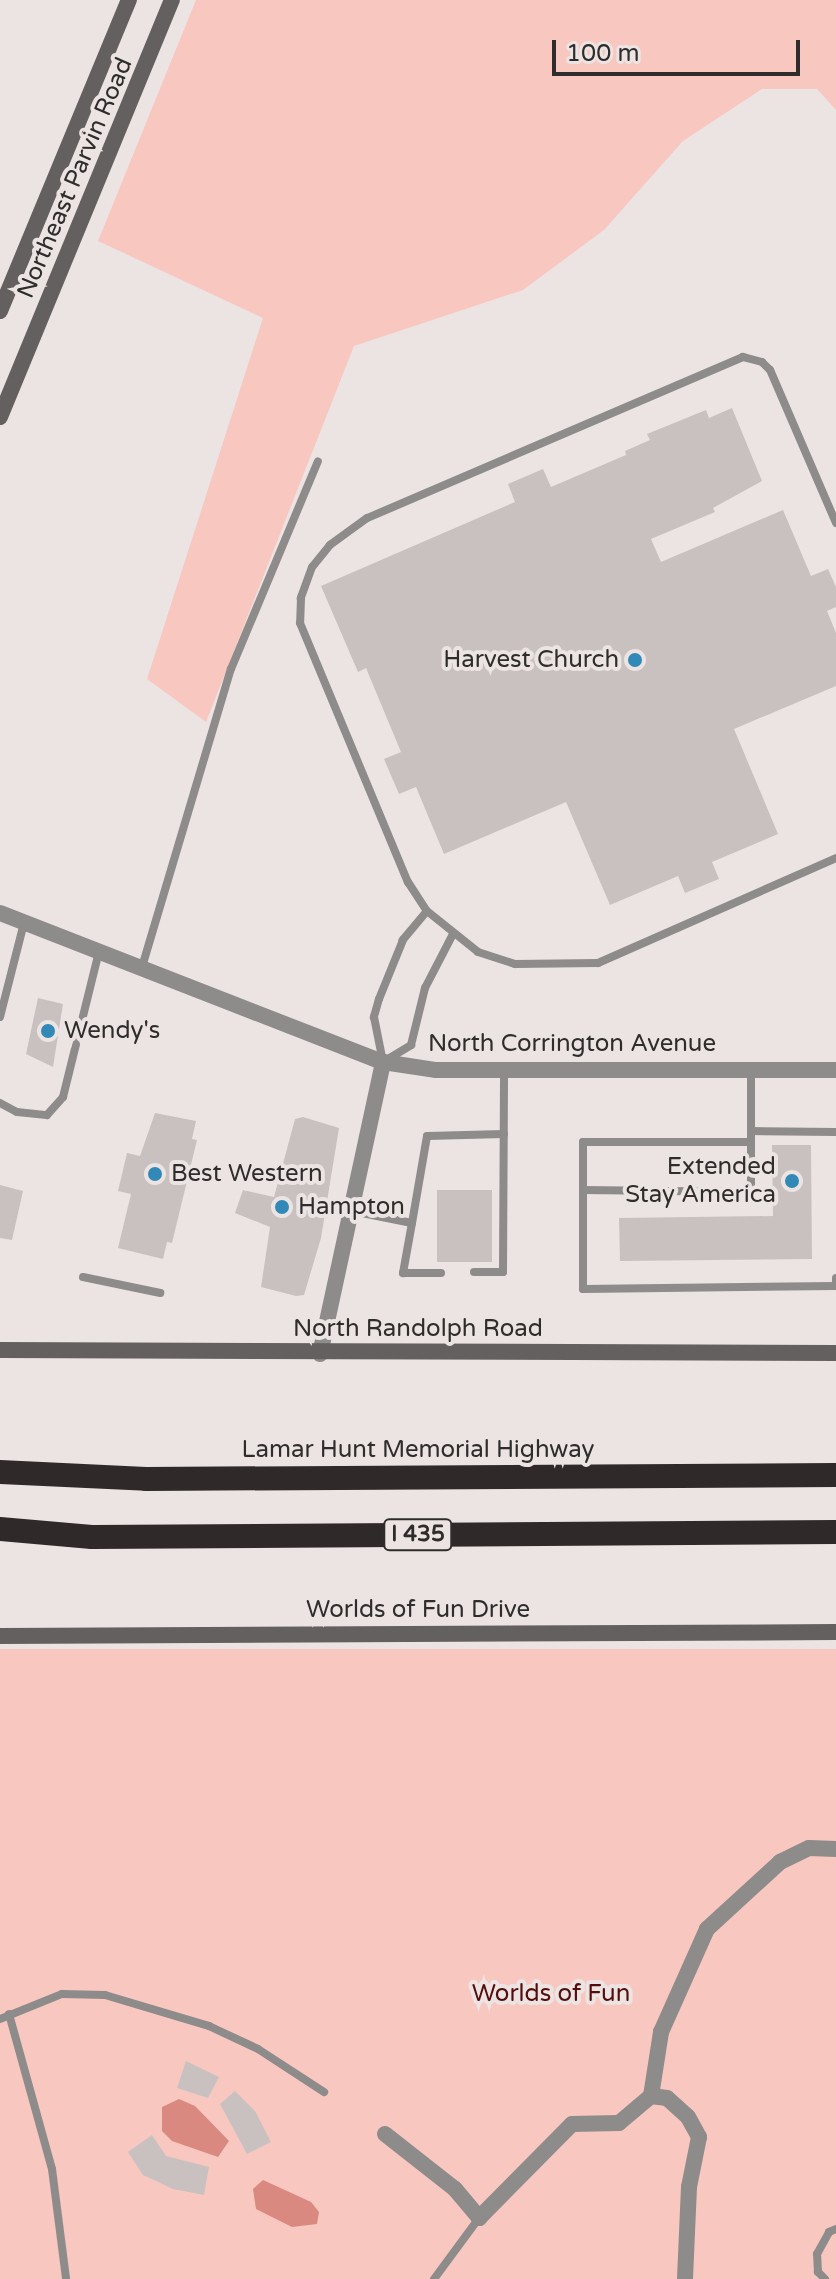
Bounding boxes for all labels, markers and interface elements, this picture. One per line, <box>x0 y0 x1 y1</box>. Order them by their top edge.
scale bar <box>556 24 804 74</box>
text: 100 m <box>566 39 640 68</box>
street label: Northeast Parvin Road <box>11 53 139 303</box>
place label: Harvest Church <box>443 646 619 674</box>
marker: Harvest Church <box>626 651 644 669</box>
place label: Wendy's <box>64 1017 160 1045</box>
marker: Wendy's <box>39 1022 57 1040</box>
street label: North Corrington Avenue <box>428 1030 716 1058</box>
place label: Extended Stay America <box>625 1153 776 1209</box>
place label: Best Western <box>171 1160 323 1188</box>
marker: Best Western <box>146 1165 164 1183</box>
marker: Extended Stay America <box>783 1172 801 1190</box>
place label: Hampton <box>298 1193 405 1221</box>
marker: Hampton <box>273 1198 291 1216</box>
street label: North Randolph Road <box>293 1315 543 1343</box>
street label: Lamar Hunt Memorial Highway <box>242 1436 594 1464</box>
road number: I 435 <box>382 1517 454 1553</box>
street label: Worlds of Fun Drive <box>306 1596 530 1624</box>
park label: Worlds of Fun <box>472 1980 630 2008</box>

